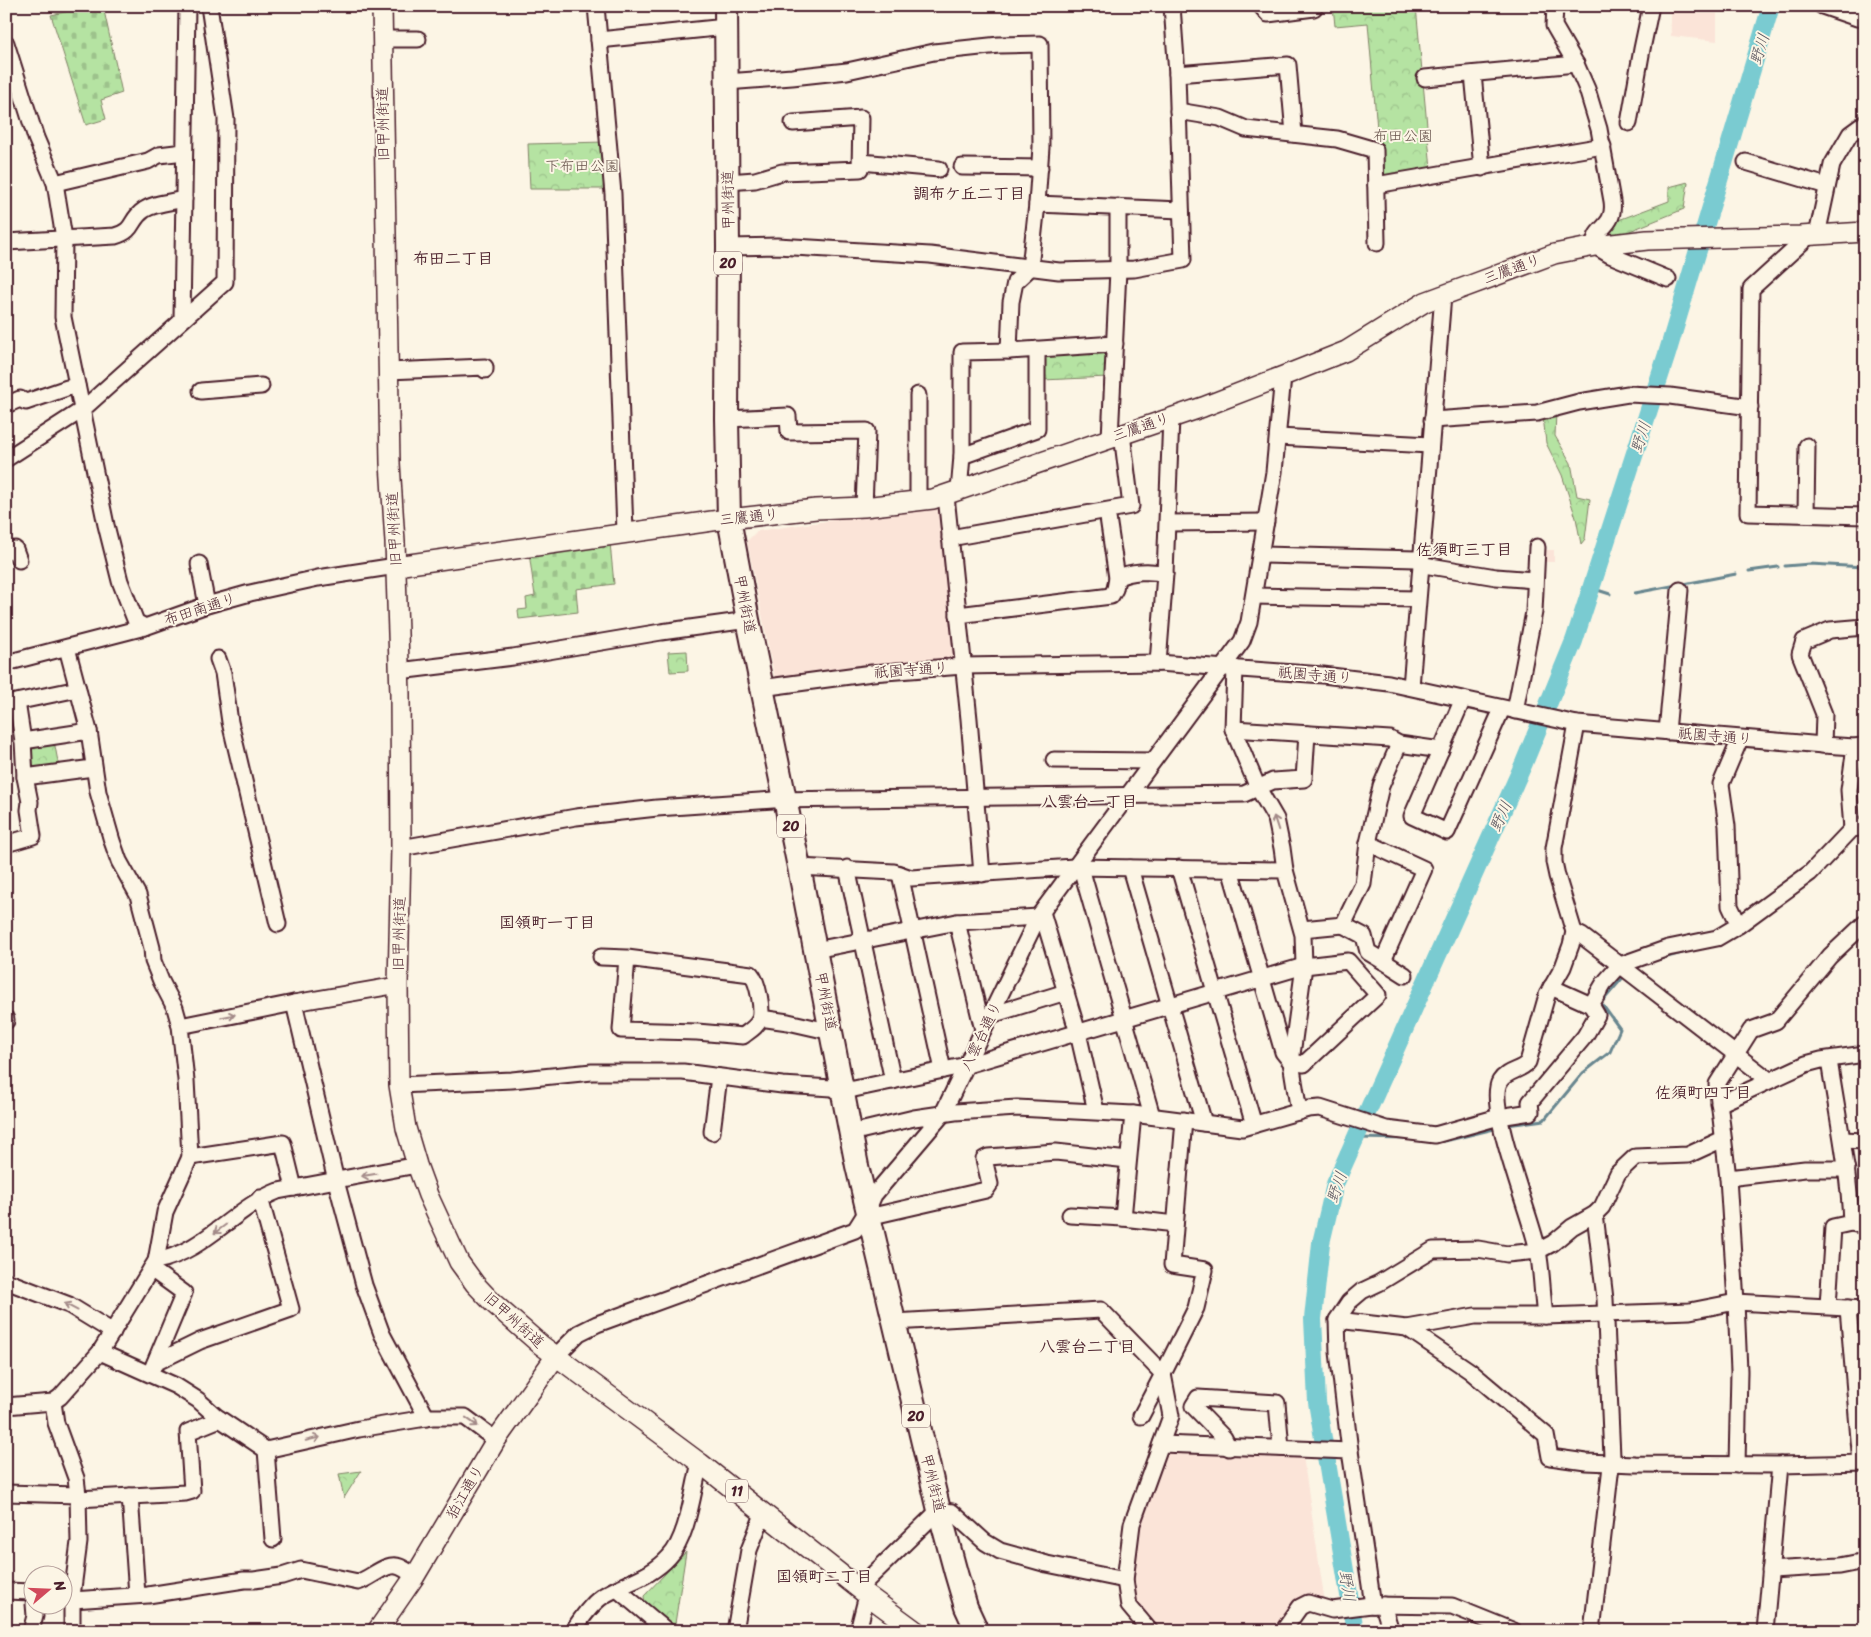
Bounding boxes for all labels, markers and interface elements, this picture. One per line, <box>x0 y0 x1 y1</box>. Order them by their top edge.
water label: 野川 <box>1741 30 1778 69</box>
street label: 旧甲州街道 <box>369 86 397 162</box>
park label: 布田公園 <box>1373 123 1433 149</box>
park label: 下布田公園 <box>544 153 620 179</box>
street label: 甲州街道 <box>714 170 742 230</box>
district label: 調布ケ丘二丁目 <box>913 179 1025 208</box>
district label: 布田二丁目 <box>413 244 493 273</box>
street label: 三鷹通り <box>1479 247 1545 291</box>
road number: 20 <box>714 252 742 274</box>
street label: 三鷹通り <box>1108 405 1174 449</box>
water label: 野川 <box>1622 417 1659 457</box>
street label: 旧甲州街道 <box>379 491 409 567</box>
street label: 三鷹通り <box>718 501 780 533</box>
district label: 佐須町三丁目 <box>1416 535 1512 564</box>
street label: 甲州街道 <box>727 572 763 636</box>
street label: 布田南通り <box>160 585 240 633</box>
street label: 祇園寺通り <box>873 654 949 686</box>
street label: 祇園寺通り <box>1277 659 1353 691</box>
street label: 祇園寺通り <box>1677 720 1753 752</box>
district label: 八雲台一丁目 <box>1041 787 1137 816</box>
water label: 野川 <box>1481 796 1520 837</box>
road number: 20 <box>777 814 805 838</box>
one-way arrow <box>1270 815 1280 831</box>
street label: 旧甲州街道 <box>385 896 413 972</box>
district label: 国領町一丁目 <box>499 908 595 937</box>
street label: 甲州街道 <box>808 969 844 1033</box>
street label: 八雲台通り <box>953 997 1009 1075</box>
one-way arrow <box>219 1011 235 1021</box>
district label: 佐須町四丁目 <box>1655 1078 1751 1107</box>
water label: 野川 <box>1318 1167 1355 1207</box>
one-way arrow <box>362 1170 378 1180</box>
one-way arrow <box>213 1224 227 1234</box>
street label: 旧甲州街道 <box>477 1285 551 1355</box>
one-way arrow <box>64 1302 79 1312</box>
district label: 八雲台二丁目 <box>1039 1332 1135 1361</box>
road number: 20 <box>902 1404 930 1428</box>
one-way arrow <box>465 1417 479 1427</box>
one-way arrow <box>305 1434 321 1443</box>
street label: 甲州街道 <box>913 1451 953 1515</box>
street label: 狛江通り <box>439 1460 491 1524</box>
road number: 11 <box>726 1480 748 1502</box>
district label: 国領町二丁目 <box>776 1562 872 1591</box>
north arrow <box>22 1564 72 1614</box>
water label: 野川 <box>1331 1568 1364 1604</box>
text: N <box>46 1576 73 1595</box>

